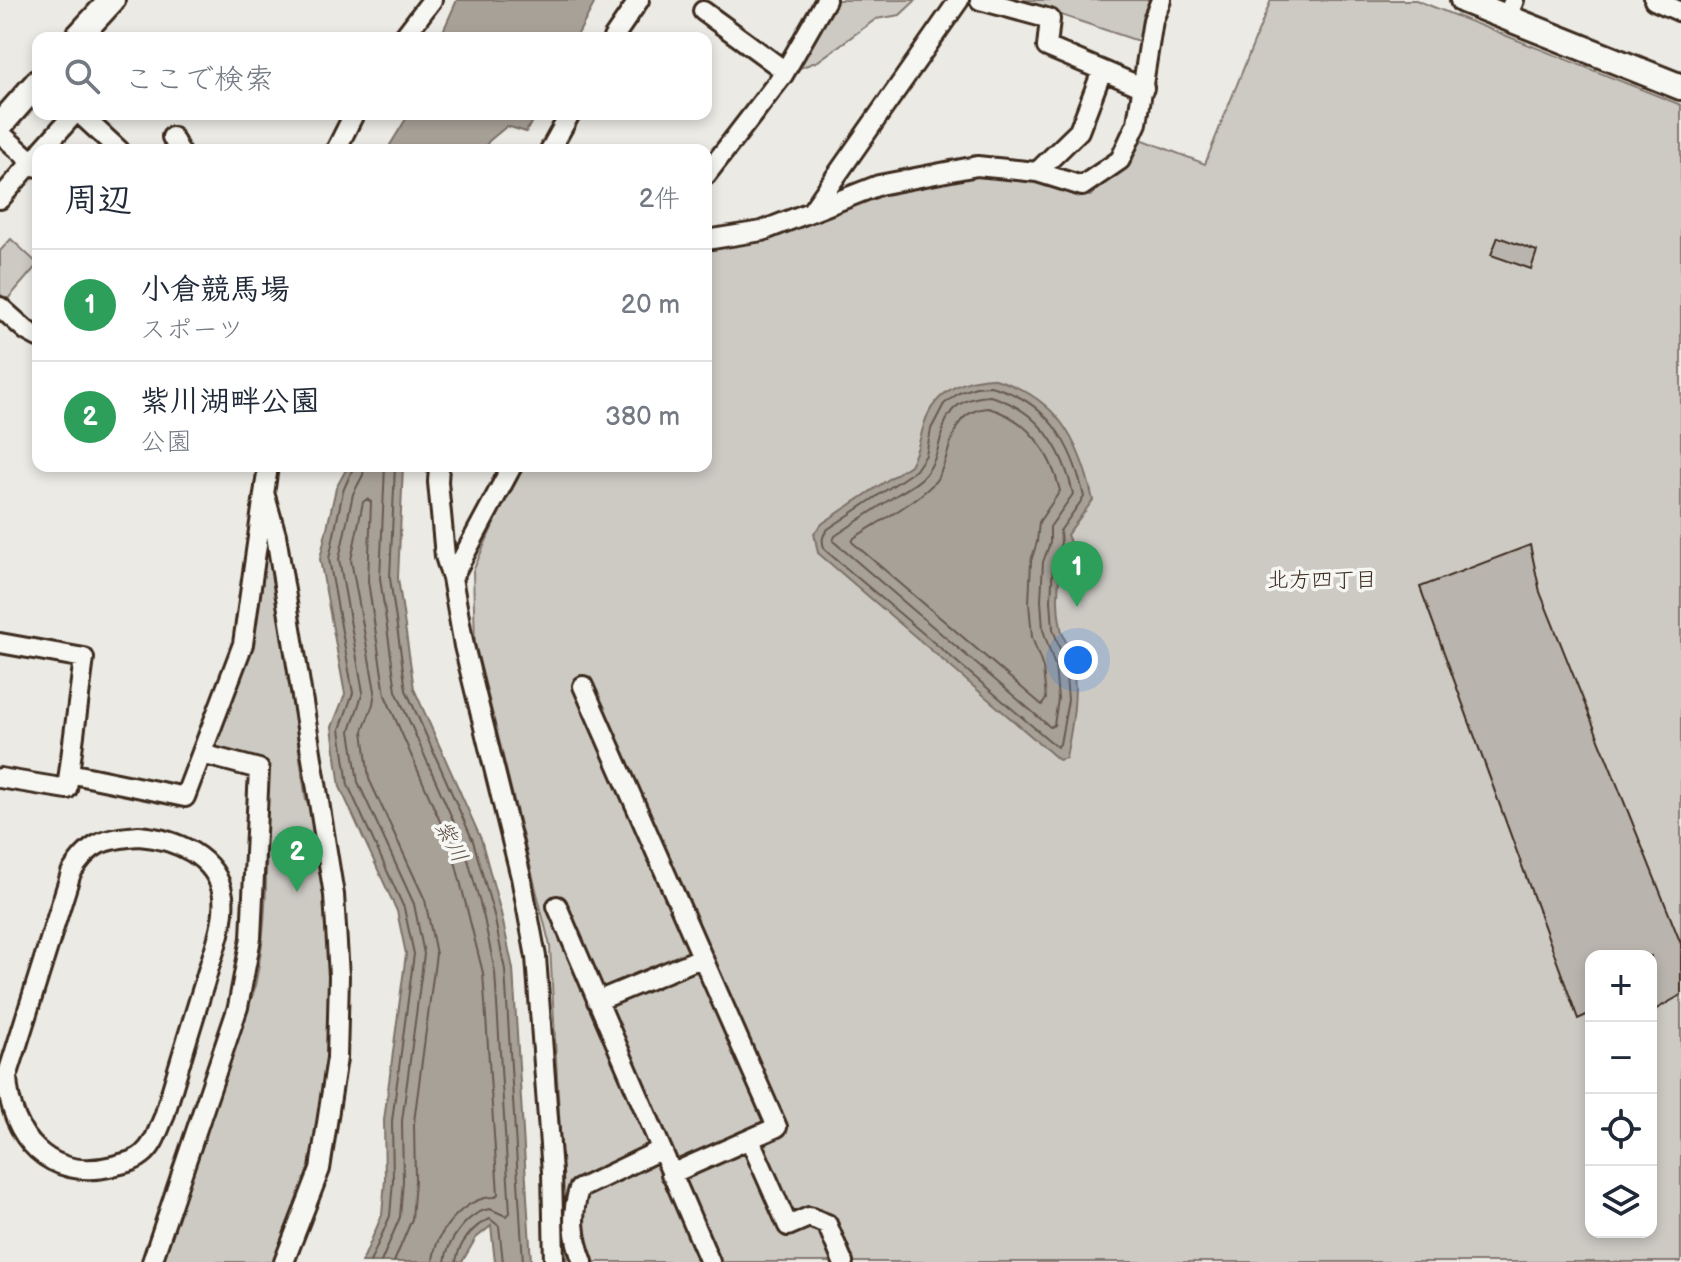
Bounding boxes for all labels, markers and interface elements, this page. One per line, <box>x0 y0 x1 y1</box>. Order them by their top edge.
search box <box>32 32 712 120</box>
icon: search <box>60 54 104 98</box>
text: ここで検索 <box>124 62 274 98</box>
text: 周辺 <box>64 180 132 221</box>
text: 2件 <box>639 184 680 215</box>
text: 小倉競馬場 <box>140 272 290 308</box>
text: 1 <box>85 290 95 321</box>
text: 20 m <box>621 290 680 321</box>
text: スポーツ <box>140 315 243 346</box>
text: 紫川湖畔公園 <box>140 384 320 420</box>
text: 2 <box>82 402 98 433</box>
text: 380 m <box>605 402 680 433</box>
text: 公園 <box>140 427 192 458</box>
pin: 1 <box>1051 541 1103 607</box>
district label: 北方四丁目 <box>1267 567 1377 594</box>
your location <box>1058 640 1098 680</box>
water label: 紫川 <box>428 816 473 867</box>
pin: 2 <box>271 826 323 892</box>
map controls <box>1585 950 1657 1238</box>
button: + <box>1585 950 1657 1022</box>
button: − <box>1585 1022 1657 1094</box>
button: locate <box>1585 1094 1657 1166</box>
button: layers <box>1585 1166 1657 1238</box>

